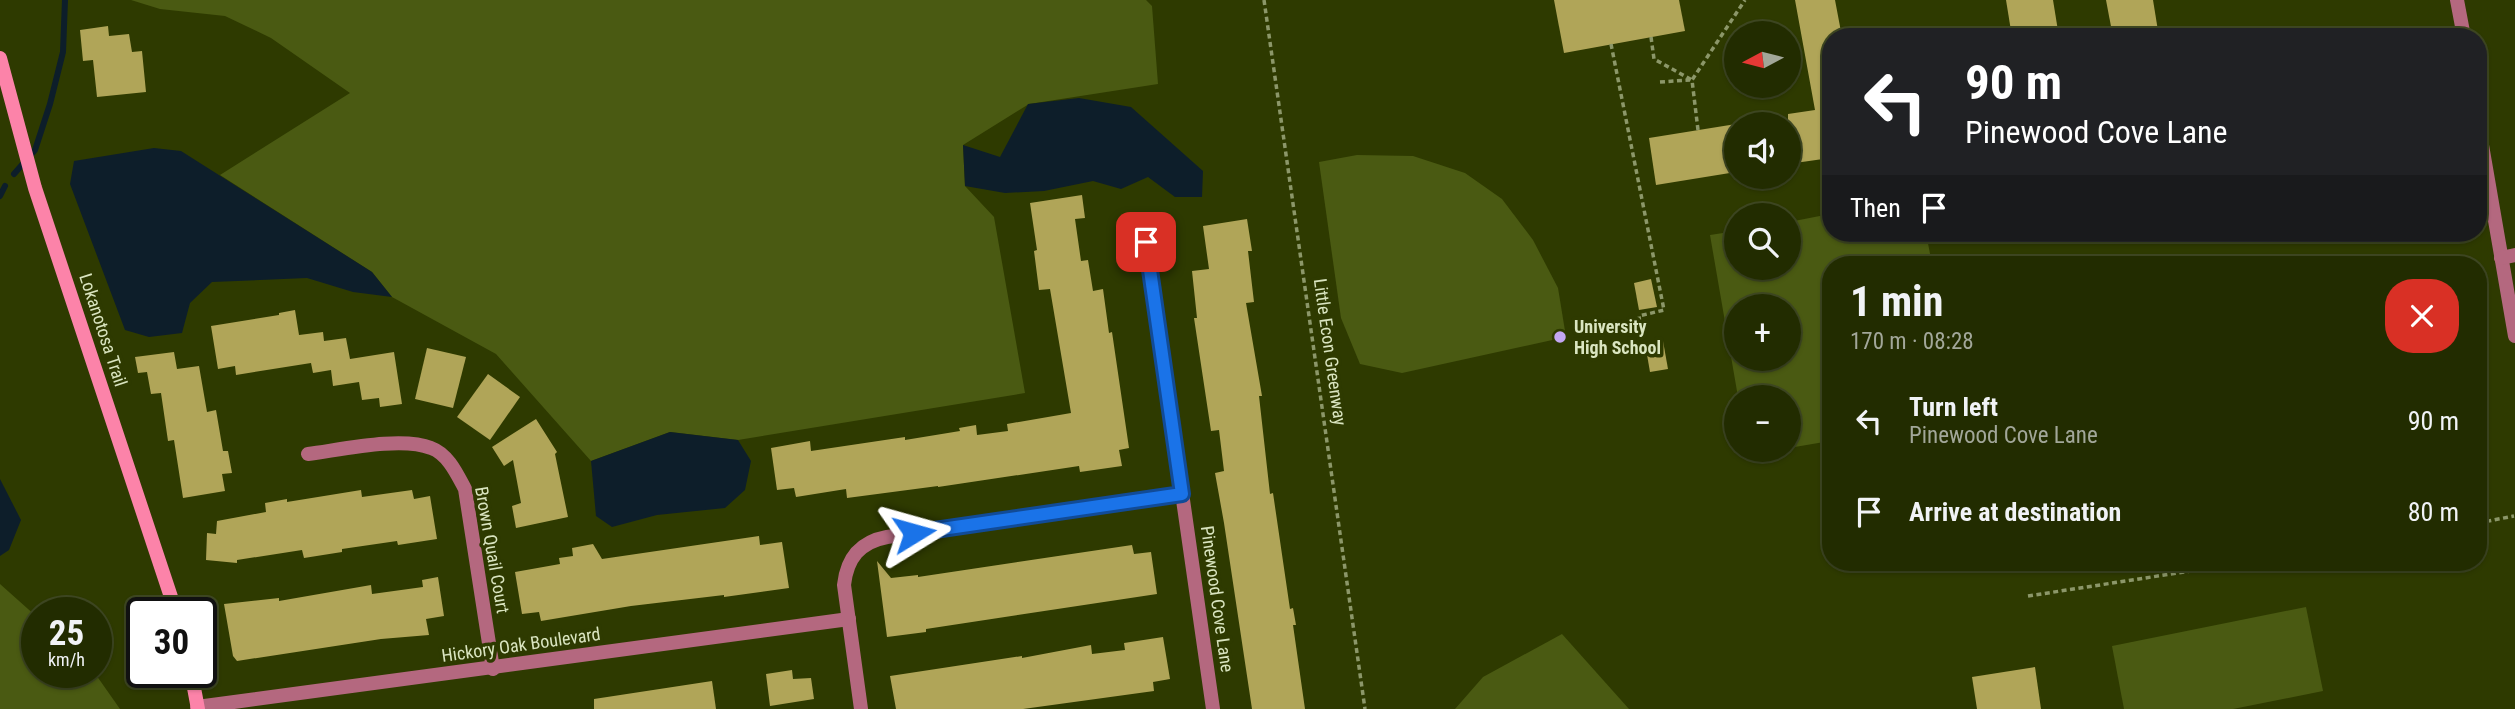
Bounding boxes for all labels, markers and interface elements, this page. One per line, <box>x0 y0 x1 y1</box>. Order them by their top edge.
north arrow <box>1724 21 1801 98</box>
map controls <box>1724 21 1801 462</box>
text: 90 m <box>1965 54 2062 111</box>
icon: left <box>1850 56 1941 147</box>
button: sound <box>1724 112 1801 189</box>
text: Pinewood Cove Lane <box>1965 113 2228 151</box>
icon: arrive <box>1915 189 1953 227</box>
text: Then <box>1850 193 1901 223</box>
button: search <box>1724 203 1801 280</box>
pin <box>1116 212 1176 272</box>
icon: arrive <box>1127 223 1165 261</box>
street label: Lokanotosa Trail <box>75 271 132 389</box>
street label: Little Econ Greenway <box>1310 277 1351 427</box>
text: 1 min <box>1850 277 1943 326</box>
button: close <box>2385 279 2459 353</box>
button: + <box>1724 294 1801 371</box>
place label: University High School <box>1574 316 1661 358</box>
text: 170 m · 08:28 <box>1850 328 1974 355</box>
marker: University High School <box>1552 329 1568 345</box>
button: − <box>1724 385 1801 462</box>
text: Turn left <box>1909 392 1998 422</box>
icon: left <box>1850 402 1888 440</box>
text: 90 m <box>2408 406 2459 436</box>
text: Pinewood Cove Lane <box>1909 422 2098 449</box>
street label: Brown Quail Court <box>471 485 514 615</box>
icon: arrive <box>1850 493 1888 531</box>
position arrow <box>877 496 951 570</box>
text: Arrive at destination <box>1909 497 2121 527</box>
text: 80 m <box>2408 497 2459 527</box>
street label: Pinewood Cove Lane <box>1197 524 1238 674</box>
speed limit sign: 30 <box>126 597 217 688</box>
text: 25 <box>49 613 84 654</box>
street label: Hickory Oak Boulevard <box>440 623 602 666</box>
text: km/h <box>48 649 85 670</box>

